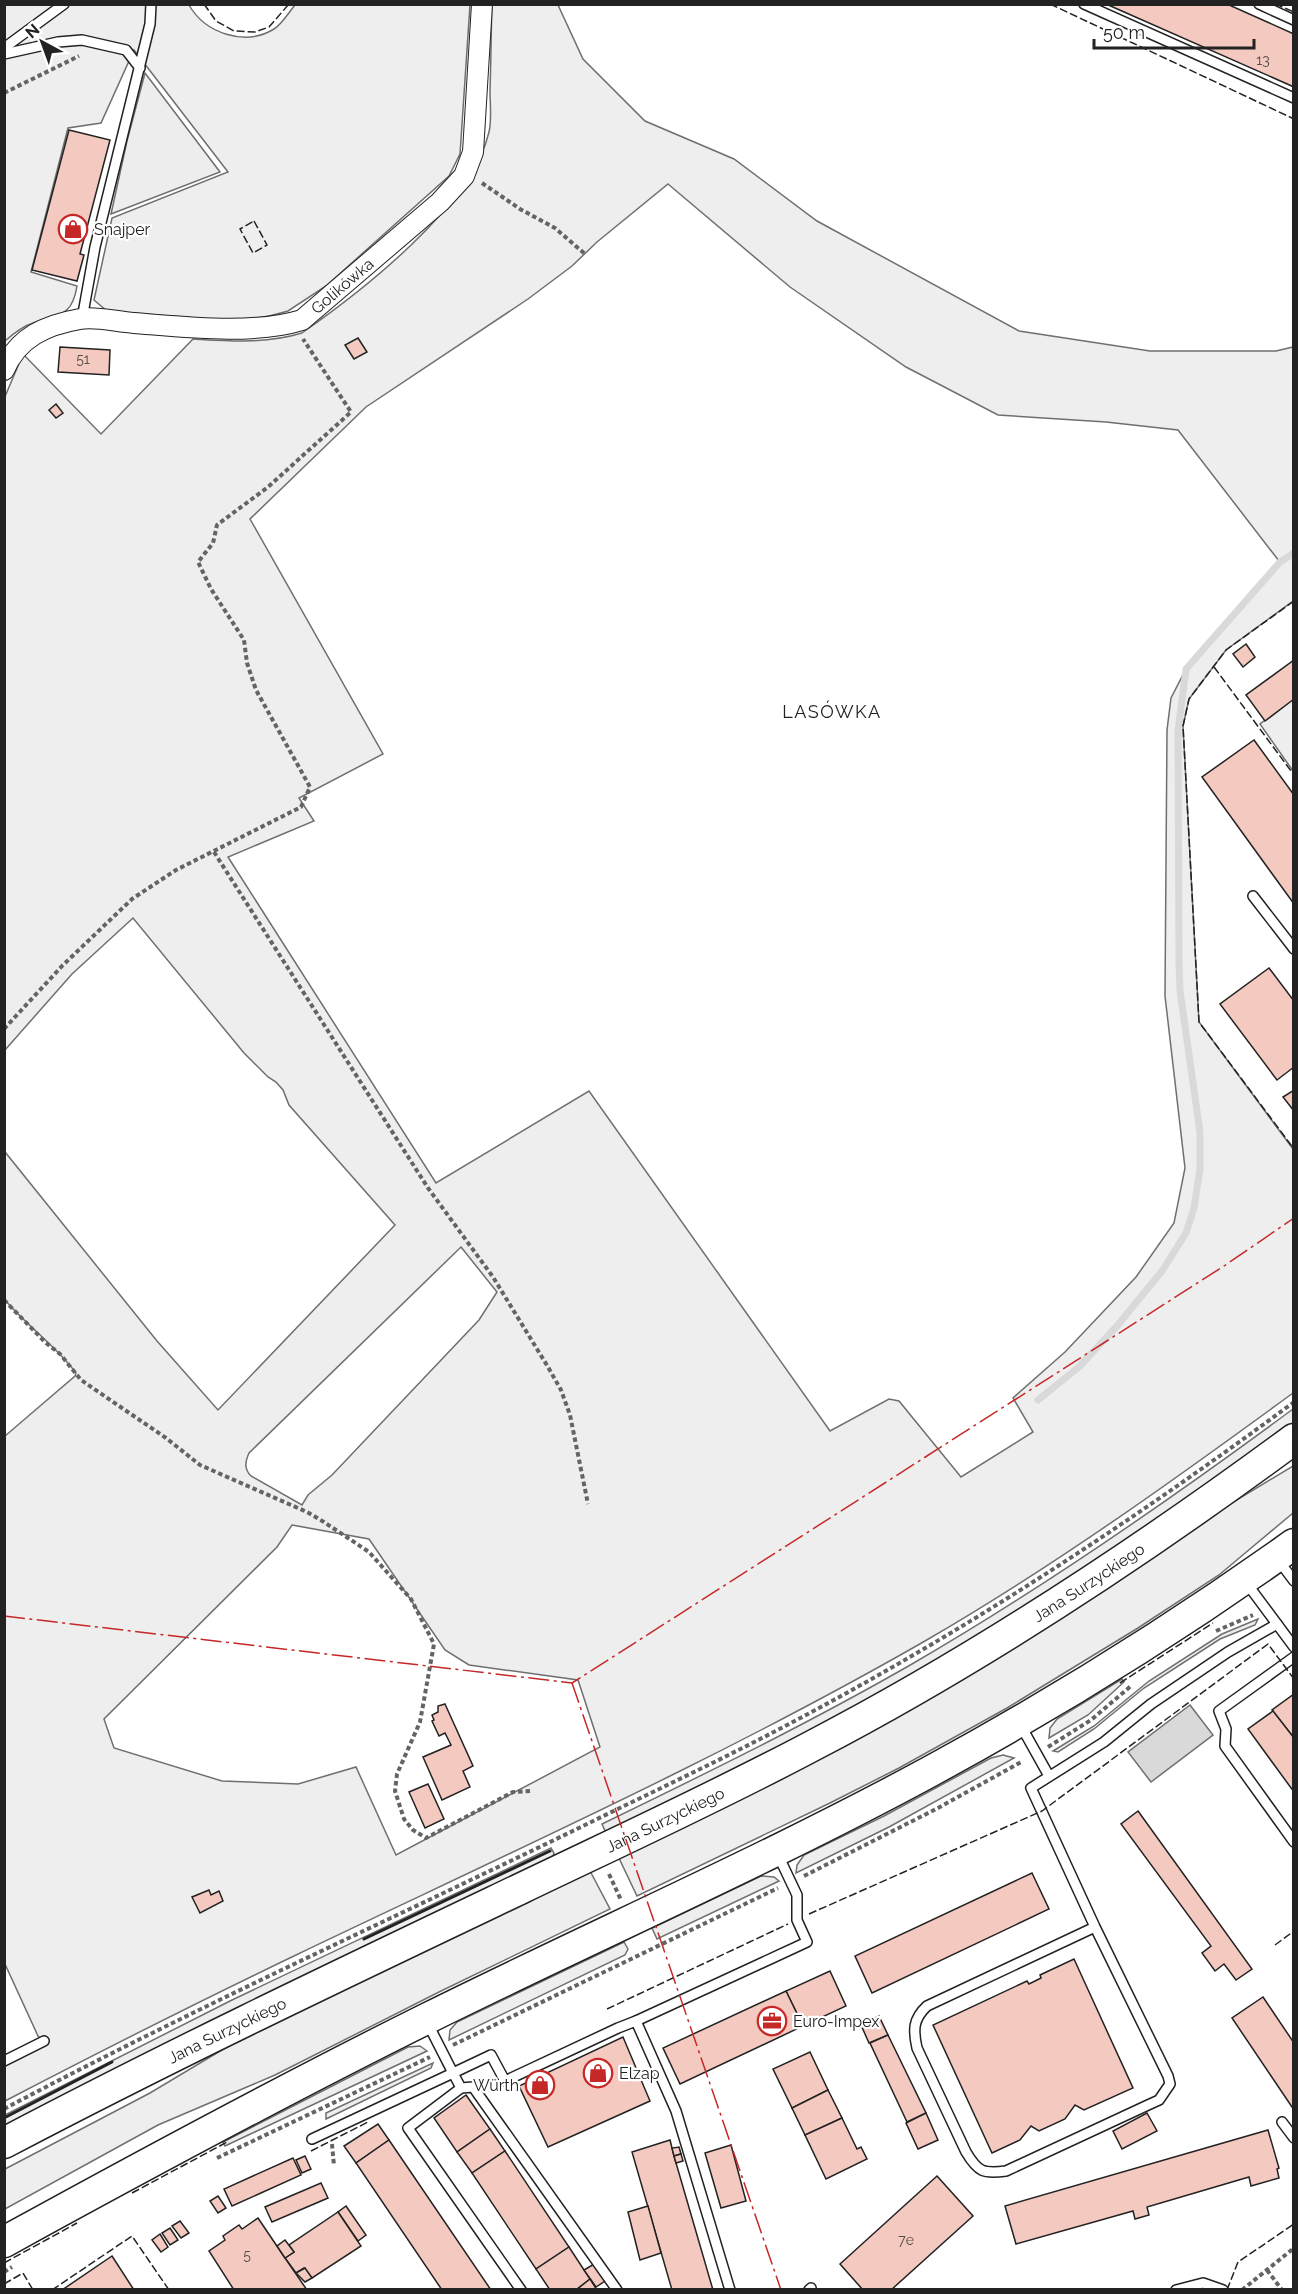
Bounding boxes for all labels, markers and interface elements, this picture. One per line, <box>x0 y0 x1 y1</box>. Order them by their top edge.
north arrow <box>12 12 72 72</box>
scale bar <box>1094 12 1254 50</box>
text: N <box>22 20 43 42</box>
text: 50 m <box>1103 22 1145 43</box>
house number: 13 <box>1256 52 1270 68</box>
shop icon: Snajper <box>57 213 89 245</box>
place label: Snajper <box>94 220 151 239</box>
street label: Golikówka <box>307 254 377 318</box>
house number: 51 <box>76 351 90 367</box>
district label: LASÓWKA <box>782 700 882 722</box>
street label: Jana Surzyckiego <box>1030 1539 1148 1626</box>
street label: Jana Surzyckiego <box>603 1783 727 1856</box>
street label: Jana Surzyckiego <box>165 1993 289 2067</box>
office icon: Euro-Impex <box>756 2005 788 2037</box>
place label: Euro-Impex <box>793 2012 879 2031</box>
shop icon: Elzap <box>582 2057 614 2089</box>
place label: Elzap <box>619 2064 660 2083</box>
shop icon: Würth <box>524 2069 556 2101</box>
place label: Würth <box>473 2076 519 2095</box>
house number: 7e <box>898 2232 914 2248</box>
house number: 5 <box>243 2247 251 2263</box>

